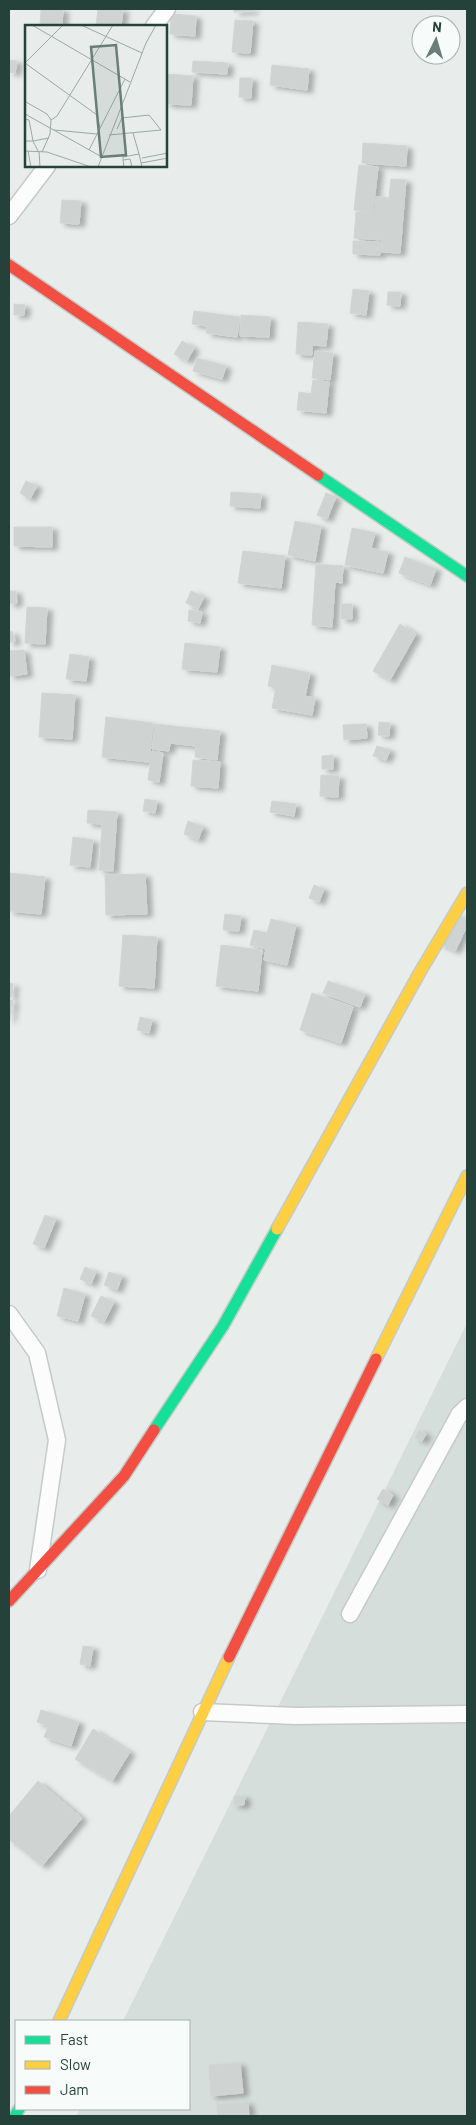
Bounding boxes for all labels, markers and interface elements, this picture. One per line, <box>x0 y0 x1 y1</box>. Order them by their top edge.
north arrow <box>411 15 461 65</box>
text: N <box>432 18 443 35</box>
inset map <box>25 25 168 168</box>
legend <box>15 2020 190 2110</box>
text: Fast <box>60 2030 88 2048</box>
text: Slow <box>60 2055 91 2073</box>
text: Jam <box>60 2080 89 2098</box>

